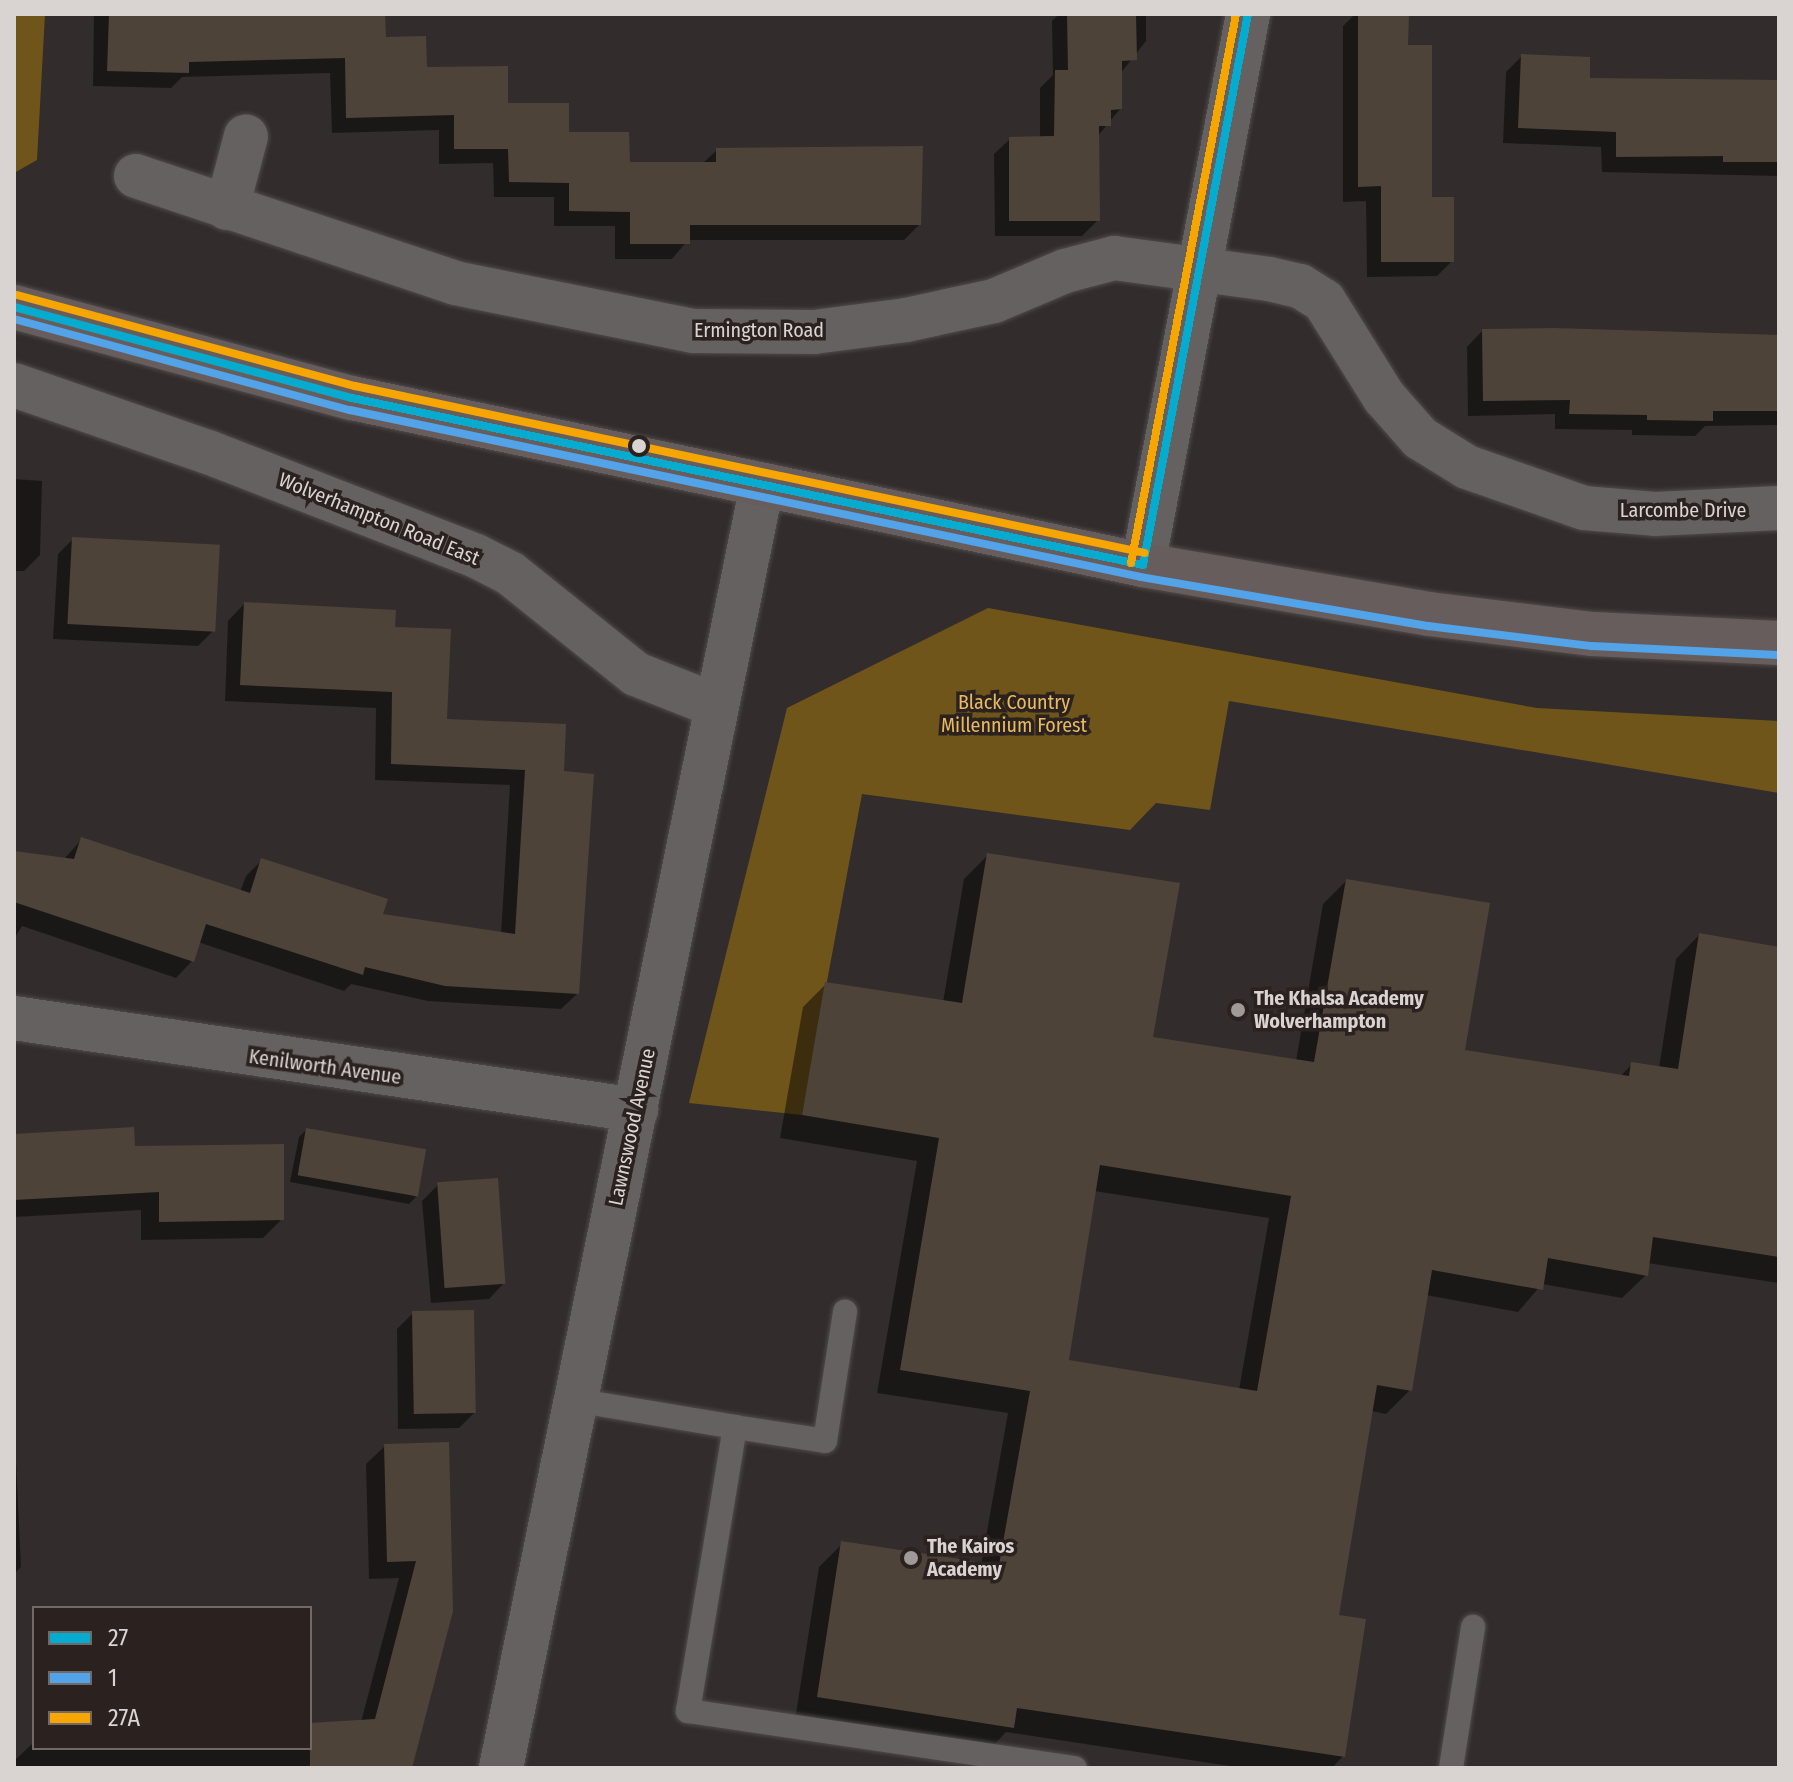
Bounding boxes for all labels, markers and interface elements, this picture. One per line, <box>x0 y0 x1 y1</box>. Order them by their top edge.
street label: Ermington Road <box>694 318 824 342</box>
unlabelled marker <box>631 438 647 454</box>
street label: Wolverhampton Road East <box>275 468 483 570</box>
street label: Larcombe Drive <box>1620 498 1746 522</box>
park label: Black Country Millennium Forest <box>941 691 1087 738</box>
place label: The Khalsa Academy Wolverhampton <box>1254 986 1424 1033</box>
marker: The Khalsa Academy Wolverhampton <box>1229 1001 1247 1019</box>
street label: Kenilworth Avenue <box>247 1044 403 1090</box>
street label: Lawnswood Avenue <box>604 1046 660 1208</box>
place label: The Kairos Academy <box>927 1534 1014 1581</box>
marker: The Kairos Academy <box>902 1549 920 1567</box>
legend <box>32 1606 312 1750</box>
text: 27 <box>108 1624 128 1652</box>
text: 1 <box>108 1664 117 1692</box>
text: 27A <box>108 1704 140 1732</box>

